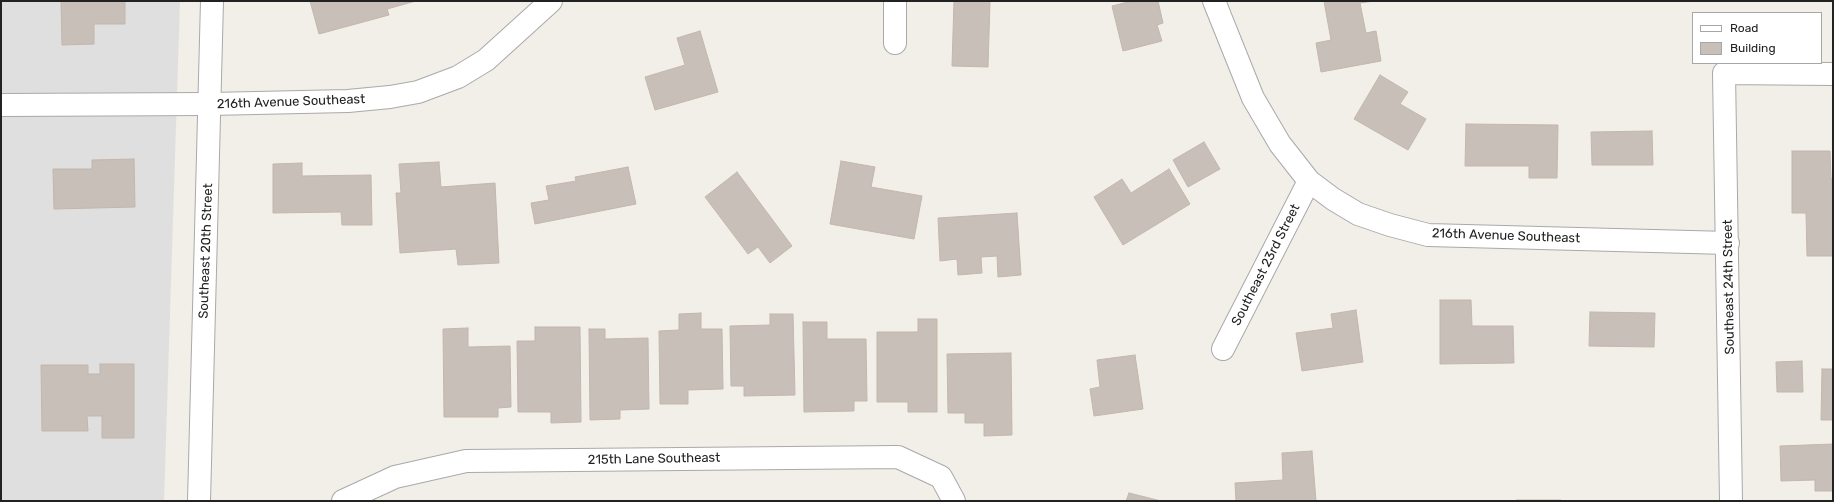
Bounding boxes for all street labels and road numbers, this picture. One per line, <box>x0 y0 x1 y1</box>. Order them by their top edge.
street label: 216th Avenue Southeast <box>217 92 365 112</box>
street label: Southeast 20th Street <box>196 183 216 319</box>
street label: Southeast 23rd Street <box>1229 202 1303 328</box>
street label: Southeast 24th Street <box>1720 219 1738 355</box>
street label: 216th Avenue Southeast <box>1432 226 1580 246</box>
street label: 215th Lane Southeast <box>588 450 720 468</box>

